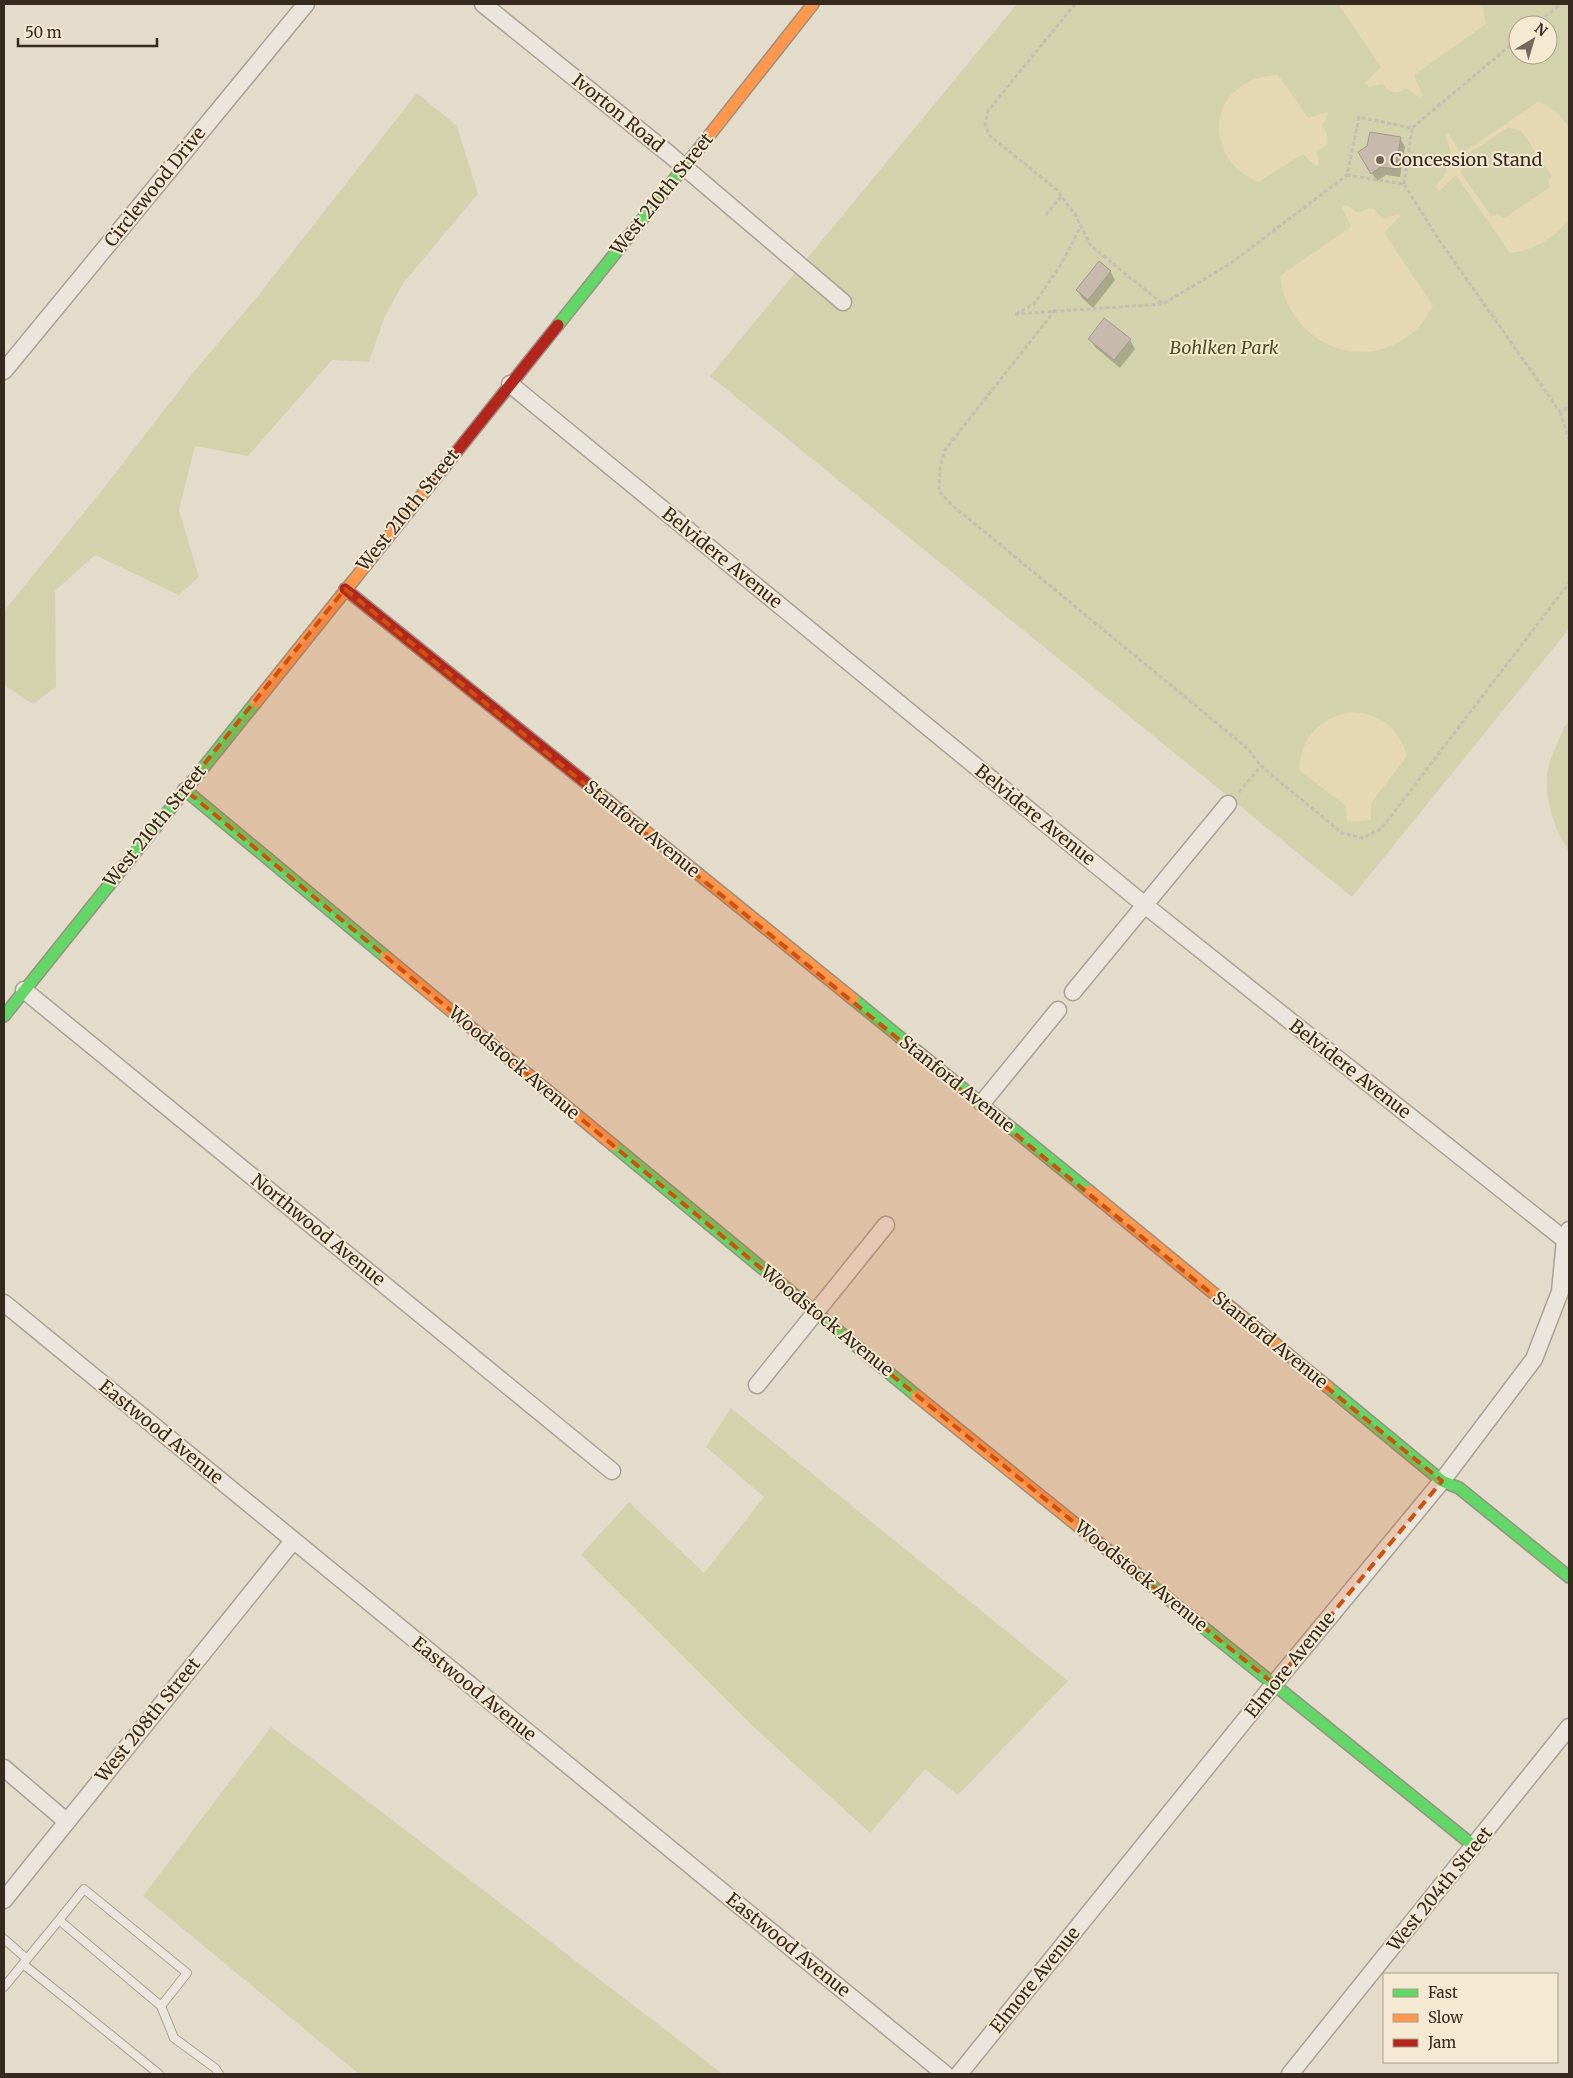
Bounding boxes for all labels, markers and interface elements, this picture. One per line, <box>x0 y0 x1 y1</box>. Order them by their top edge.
scale bar <box>18 15 156 47</box>
north arrow <box>1508 15 1558 65</box>
text: N <box>1531 19 1551 40</box>
text: 50 m <box>25 23 62 42</box>
street label: Ivorton Road <box>568 69 669 157</box>
street label: Circlewood Drive <box>99 122 210 251</box>
street label: West 210th Street <box>605 128 718 260</box>
place label: Concession Stand <box>1390 148 1543 171</box>
marker: Concession Stand <box>1374 154 1386 166</box>
park label: Bohlken Park <box>1170 336 1279 359</box>
street label: West 210th Street <box>351 444 464 576</box>
street label: Belvidere Avenue <box>658 502 787 613</box>
street label: Belvidere Avenue <box>971 759 1100 870</box>
street label: West 210th Street <box>98 760 211 892</box>
street label: Stanford Avenue <box>580 775 705 882</box>
street label: Woodstock Avenue <box>443 1000 585 1124</box>
street label: Belvidere Avenue <box>1285 1014 1416 1123</box>
street label: Stanford Avenue <box>895 1030 1020 1137</box>
street label: Northwood Avenue <box>247 1168 390 1291</box>
street label: Woodstock Avenue <box>756 1259 898 1381</box>
street label: Stanford Avenue <box>1208 1286 1333 1393</box>
street label: Eastwood Avenue <box>95 1374 228 1489</box>
street label: Woodstock Avenue <box>1070 1514 1212 1636</box>
street label: Elmore Avenue <box>1240 1607 1339 1722</box>
street label: Eastwood Avenue <box>408 1631 541 1746</box>
street label: West 208th Street <box>90 1653 205 1788</box>
street label: West 204th Street <box>1382 1822 1497 1956</box>
street label: Eastwood Avenue <box>722 1887 855 2002</box>
street label: Elmore Avenue <box>985 1922 1084 2037</box>
legend <box>1383 1973 1558 2063</box>
text: Fast <box>1428 1983 1458 2002</box>
text: Slow <box>1428 2008 1463 2027</box>
text: Jam <box>1427 2033 1456 2052</box>

